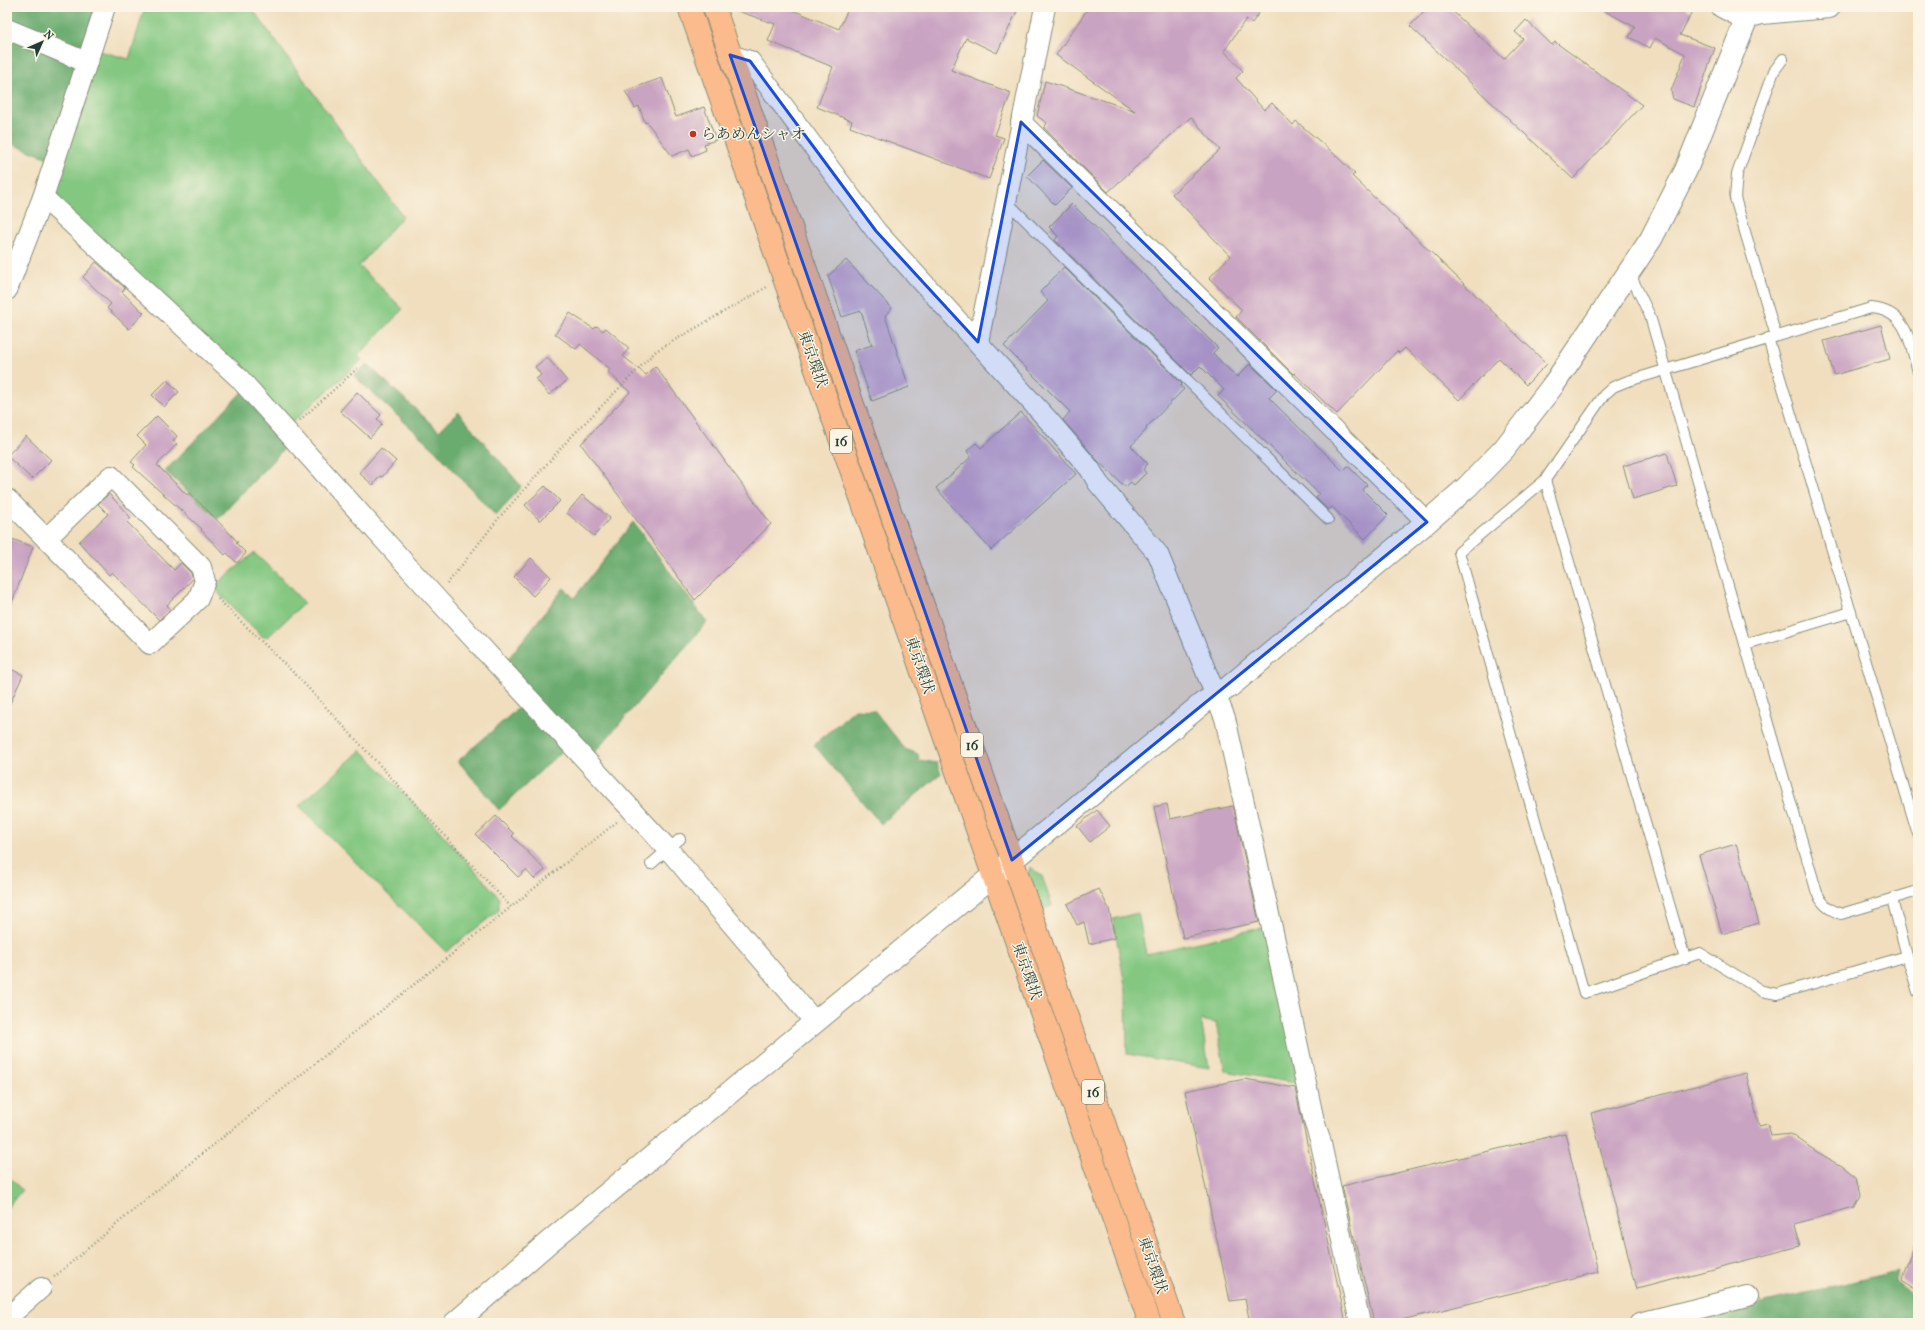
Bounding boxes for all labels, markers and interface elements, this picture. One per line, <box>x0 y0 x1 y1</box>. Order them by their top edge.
north arrow <box>22 22 62 62</box>
text: N <box>41 28 57 43</box>
place label: らあめんシャオ <box>701 125 806 143</box>
marker: らあめんシャオ <box>688 129 698 139</box>
street label: 東京環状 <box>795 328 831 390</box>
road number: 16 <box>830 429 852 453</box>
street label: 東京環状 <box>902 634 938 696</box>
road number: 16 <box>961 733 983 757</box>
street label: 東京環状 <box>1009 940 1045 1002</box>
road number: 16 <box>1082 1080 1104 1104</box>
street label: 東京環状 <box>1135 1234 1171 1296</box>

